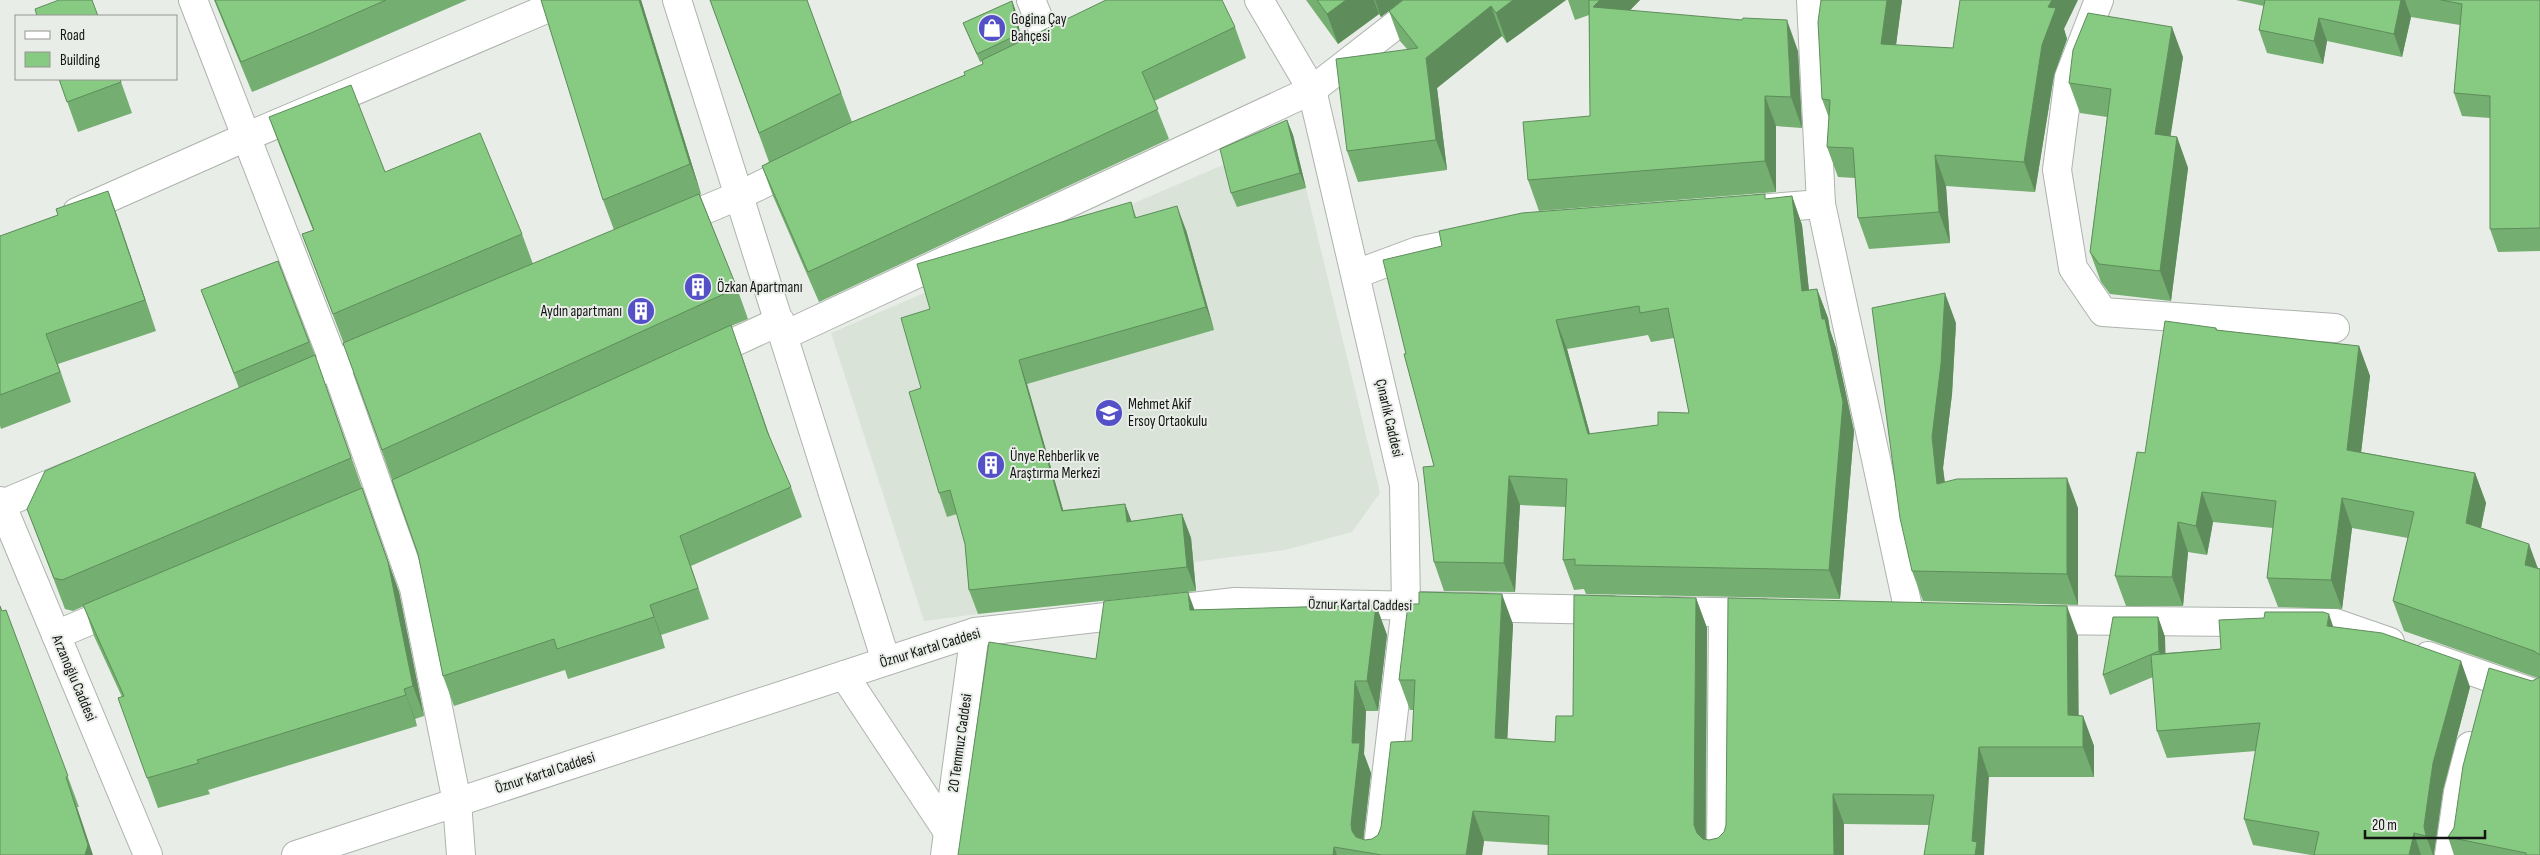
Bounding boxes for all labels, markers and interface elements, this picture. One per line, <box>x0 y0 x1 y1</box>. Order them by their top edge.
place label: Gogina Çay Bahçesi <box>1011 10 1067 46</box>
shop icon: Gogina Çay Bahçesi <box>977 13 1007 43</box>
legend <box>15 15 178 80</box>
text: Road <box>60 26 85 45</box>
text: Building <box>60 51 100 70</box>
building icon: Özkan Apartmanı <box>683 272 713 302</box>
place label: Özkan Apartmanı <box>717 278 802 297</box>
building icon: Aydın apartmanı <box>626 296 656 326</box>
place label: Aydın apartmanı <box>540 302 622 321</box>
street label: Çınarlık Caddesi <box>1371 377 1407 459</box>
place label: Mehmet Akif Ersoy Ortaokulu <box>1128 395 1207 431</box>
school or university icon: Mehmet Akif Ersoy Ortaokulu <box>1094 398 1124 428</box>
place label: Ünye Rehberlik ve Araştırma Merkezi <box>1009 447 1101 483</box>
building icon: Ünye Rehberlik ve Araştırma Merkezi <box>976 450 1006 480</box>
street label: Öznur Kartal Caddesi <box>1308 595 1412 615</box>
street label: Öznur Kartal Caddesi <box>877 624 983 672</box>
street label: Arzanoğlu Caddesi <box>47 631 101 724</box>
street label: 20 Temmuz Caddesi <box>944 692 976 793</box>
street label: Öznur Kartal Caddesi <box>493 748 598 798</box>
scale bar <box>2365 808 2485 840</box>
text: 20 m <box>2372 816 2397 835</box>

